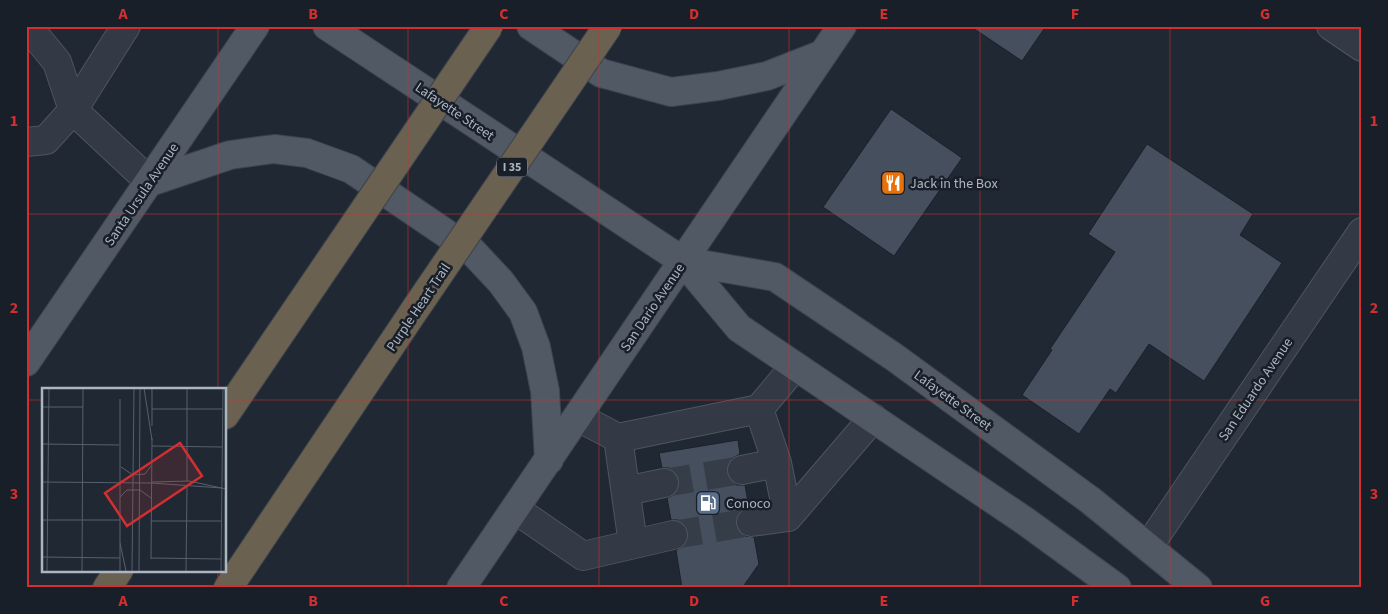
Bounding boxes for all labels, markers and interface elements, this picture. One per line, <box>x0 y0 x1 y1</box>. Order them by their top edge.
text: A <box>117 3 128 25</box>
text: B <box>308 3 318 25</box>
text: C <box>499 3 509 25</box>
text: D <box>689 3 699 25</box>
text: E <box>880 3 888 25</box>
text: F <box>1071 3 1079 25</box>
text: G <box>1260 3 1270 25</box>
street label: Lafayette Street <box>411 78 498 146</box>
text: 1 <box>10 110 18 132</box>
text: 1 <box>1370 110 1378 132</box>
street label: Santa Ursula Avenue <box>100 139 184 250</box>
road number: I 35 <box>497 158 527 176</box>
restaurant icon: Jack in the Box <box>880 170 906 196</box>
place label: Jack in the Box <box>910 174 998 194</box>
street label: Purple Heart Trail <box>382 259 456 356</box>
street label: San Dario Avenue <box>616 259 690 356</box>
text: 2 <box>10 297 18 319</box>
text: 2 <box>1370 297 1378 319</box>
street label: San Eduardo Avenue <box>1214 334 1298 445</box>
street label: Lafayette Street <box>909 366 996 436</box>
inset map <box>42 388 226 572</box>
text: 3 <box>10 483 18 505</box>
text: 3 <box>1370 483 1378 505</box>
fuel station icon: Conoco <box>695 490 721 516</box>
place label: Conoco <box>726 494 771 514</box>
text: A <box>117 590 128 612</box>
text: B <box>308 590 318 612</box>
text: C <box>499 590 509 612</box>
text: D <box>689 590 699 612</box>
text: E <box>880 590 888 612</box>
text: F <box>1071 590 1079 612</box>
text: G <box>1260 590 1270 612</box>

